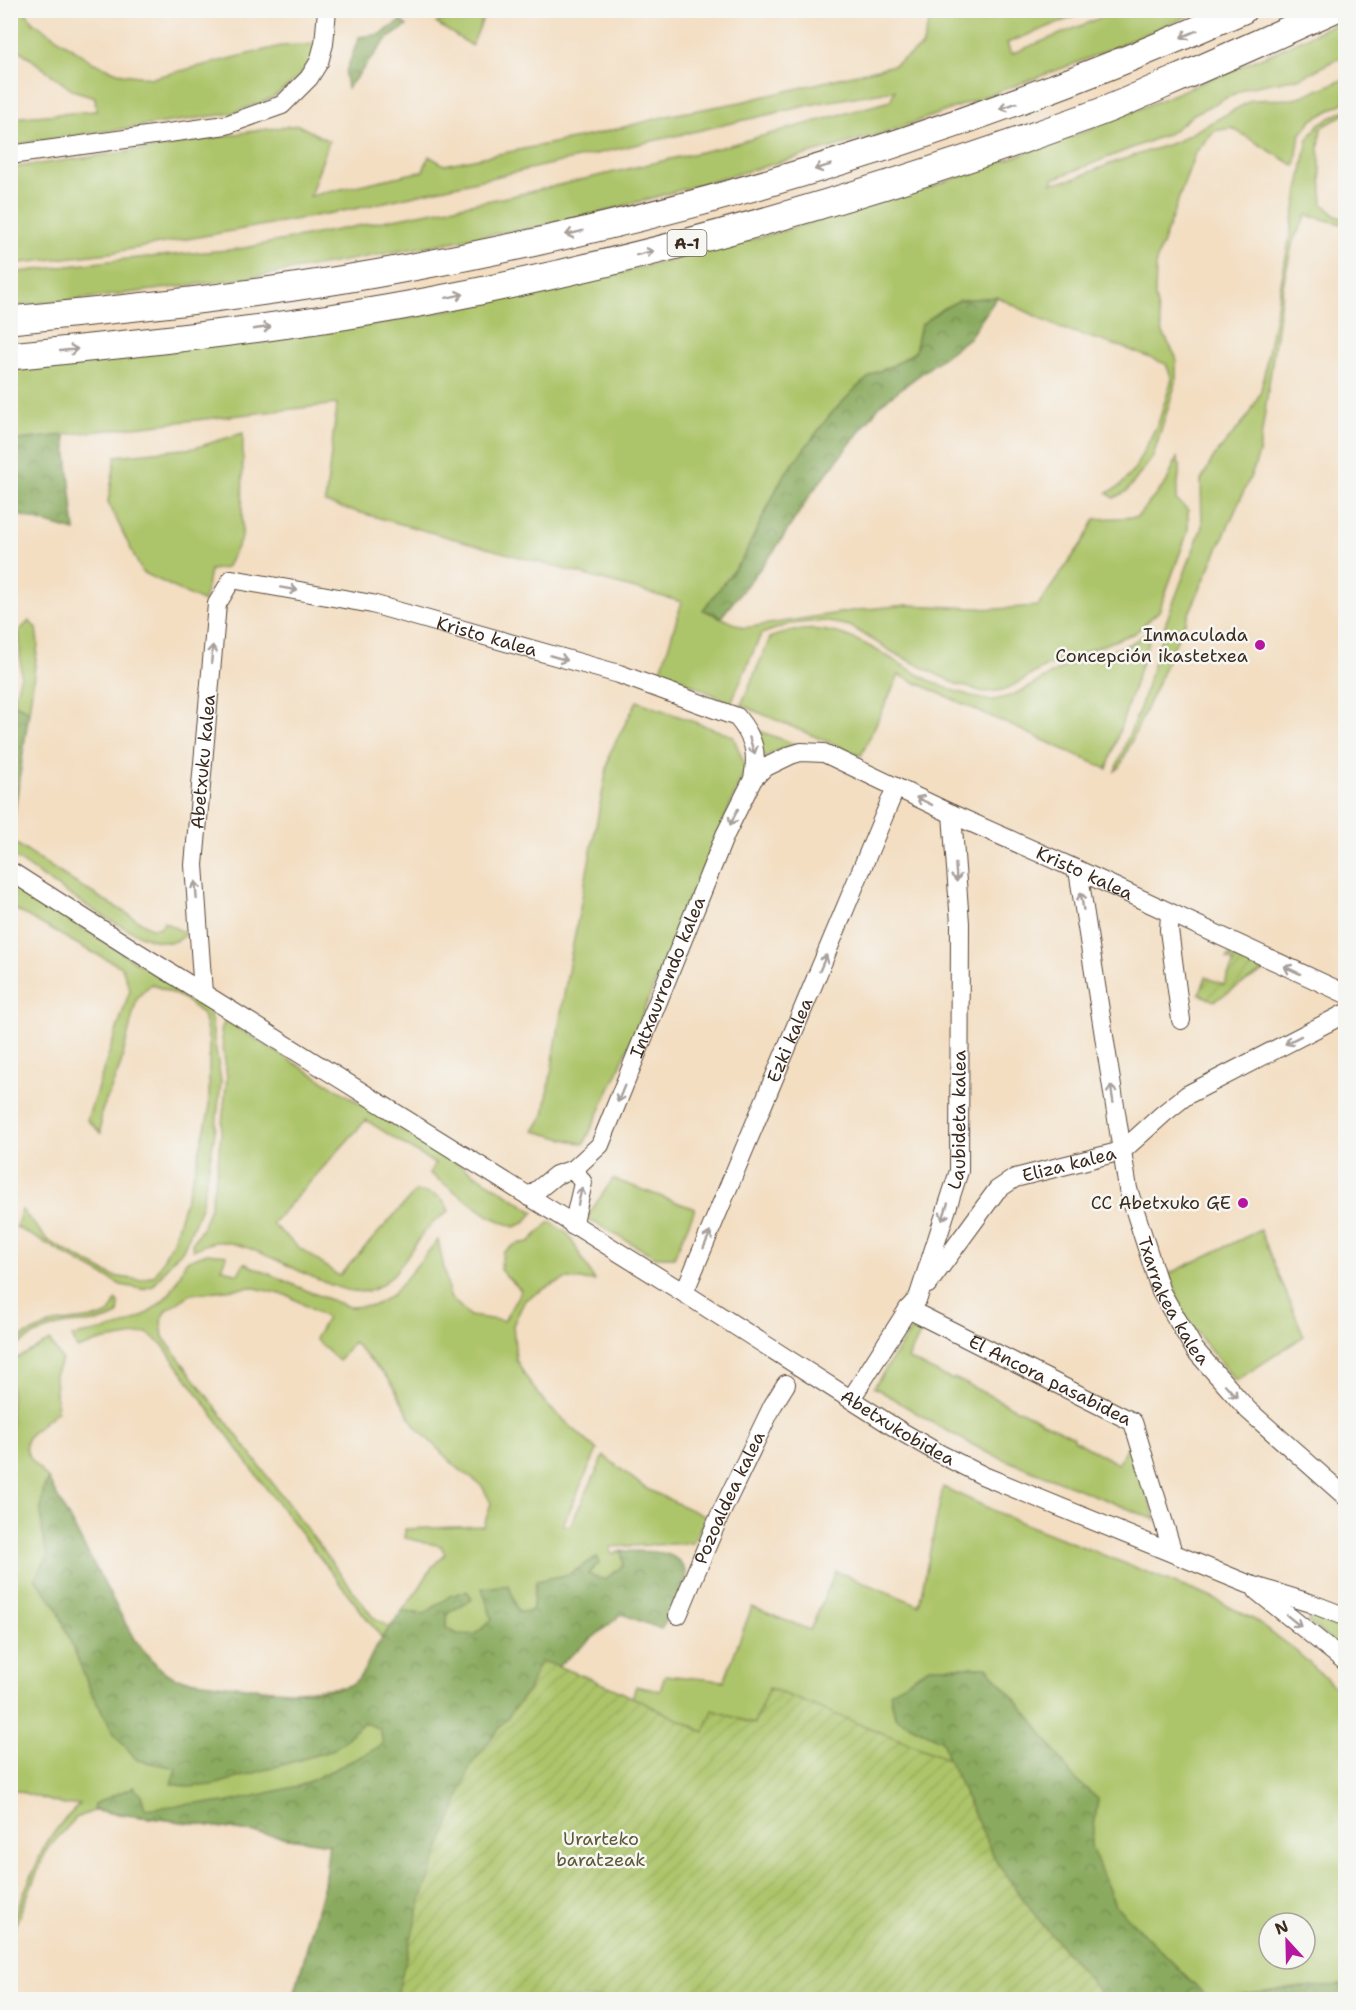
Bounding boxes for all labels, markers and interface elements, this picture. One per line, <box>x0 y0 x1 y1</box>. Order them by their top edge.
one-way arrow <box>1181 29 1199 40</box>
one-way arrow <box>999 101 1018 112</box>
one-way arrow <box>814 162 833 173</box>
one-way arrow <box>565 228 584 240</box>
road number: A-1 <box>668 230 706 256</box>
one-way arrow <box>635 247 654 259</box>
one-way arrow <box>444 290 464 301</box>
one-way arrow <box>252 322 272 333</box>
one-way arrow <box>58 344 78 355</box>
one-way arrow <box>279 584 299 595</box>
street label: Kristo kalea <box>434 611 540 662</box>
place label: Inmaculada Concepción ikastetxea <box>1055 623 1248 668</box>
marker: Inmaculada Concepción ikastetxea <box>1253 638 1267 652</box>
one-way arrow <box>207 645 218 665</box>
one-way arrow <box>550 652 569 664</box>
street label: Abetxuku kalea <box>185 693 221 830</box>
one-way arrow <box>747 736 758 755</box>
one-way arrow <box>916 794 934 806</box>
one-way arrow <box>728 807 740 825</box>
street label: Kristo kalea <box>1032 841 1137 906</box>
one-way arrow <box>951 862 962 882</box>
one-way arrow <box>190 881 201 901</box>
one-way arrow <box>1077 891 1088 911</box>
street label: Intxaurrondo kalea <box>624 893 711 1062</box>
one-way arrow <box>818 954 829 972</box>
one-way arrow <box>1284 963 1302 975</box>
street label: Ezki kalea <box>761 994 818 1086</box>
one-way arrow <box>1285 1034 1303 1046</box>
street label: Laubideta kalea <box>942 1050 971 1192</box>
one-way arrow <box>1106 1084 1117 1104</box>
one-way arrow <box>615 1085 626 1103</box>
street label: Eliza kalea <box>1020 1141 1119 1188</box>
one-way arrow <box>574 1187 586 1206</box>
place label: CC Abetxuko GE <box>1091 1191 1231 1215</box>
marker: CC Abetxuko GE <box>1236 1196 1250 1210</box>
one-way arrow <box>939 1202 950 1221</box>
one-way arrow <box>702 1231 713 1249</box>
street label: Txarrakea kalea <box>1132 1234 1215 1370</box>
street label: El Ancora pasabidea <box>964 1329 1136 1431</box>
one-way arrow <box>1224 1383 1238 1398</box>
street label: Abetxukobidea <box>836 1384 959 1471</box>
street label: Pozoaldea kalea <box>689 1427 770 1568</box>
one-way arrow <box>1286 1614 1301 1628</box>
park label: Urarteko baratzeak <box>556 1827 646 1872</box>
north arrow <box>1257 1911 1317 1971</box>
text: N <box>1272 1915 1291 1940</box>

